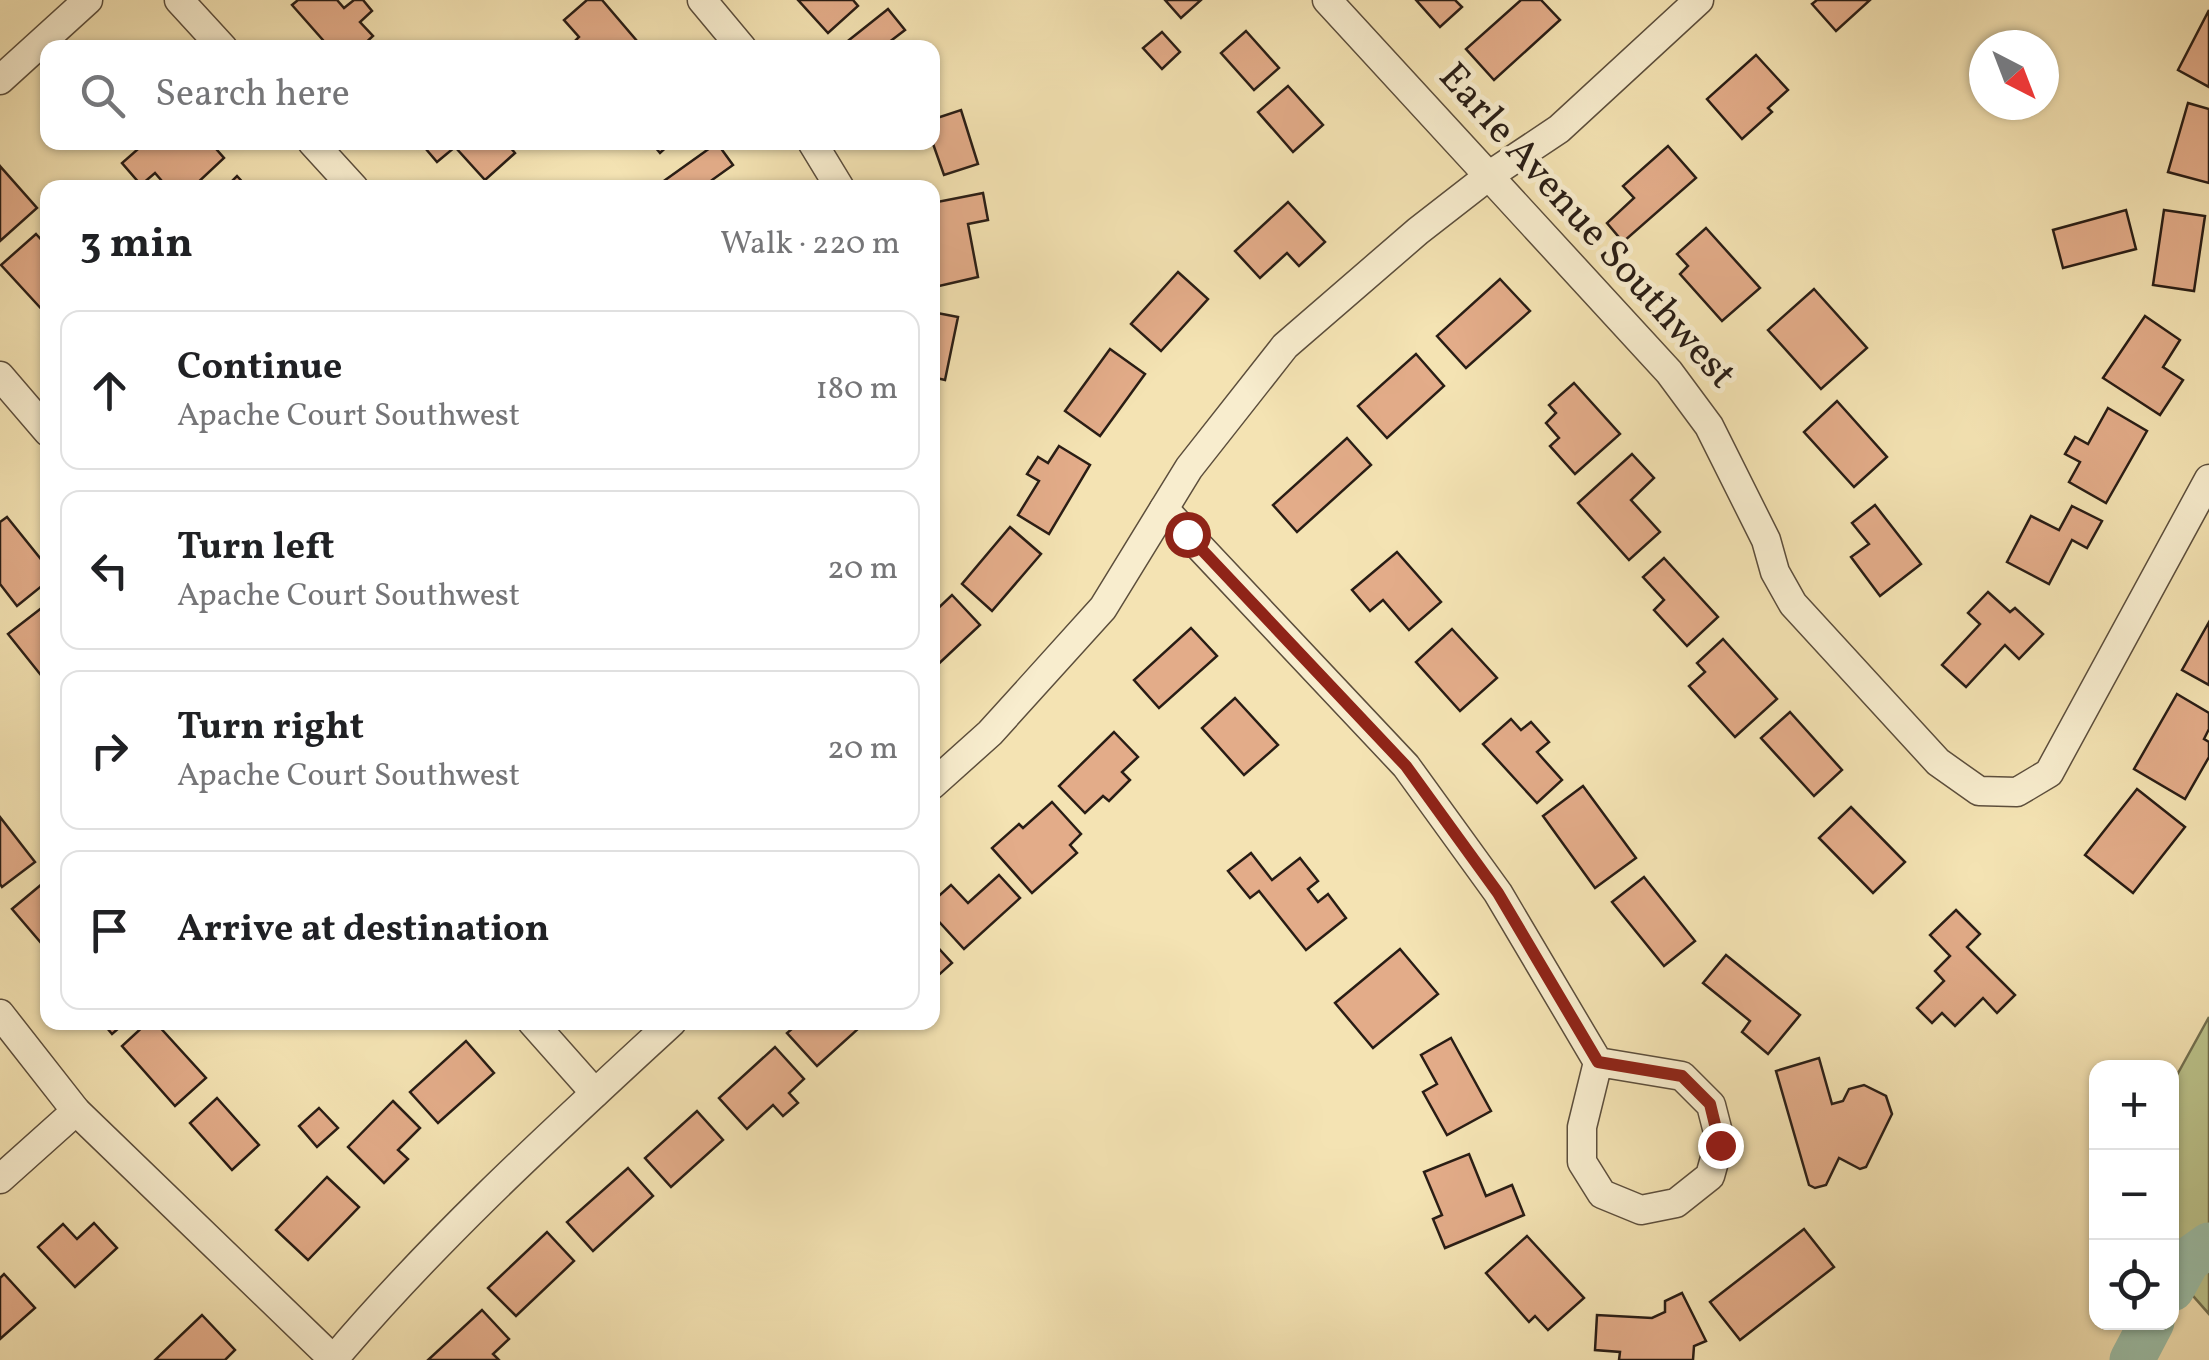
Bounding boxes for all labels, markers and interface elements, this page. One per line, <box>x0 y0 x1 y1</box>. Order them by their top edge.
north arrow <box>1969 30 2059 120</box>
search box <box>40 40 940 150</box>
street label: Earle Avenue Southwest <box>1424 52 1748 402</box>
icon: search <box>75 68 130 123</box>
text: Search here <box>155 69 350 122</box>
text: 3 min <box>80 216 193 275</box>
text: Walk · 220 m <box>720 223 900 267</box>
text: Continue <box>177 342 342 395</box>
icon: ahead <box>82 363 137 418</box>
text: 180 m <box>815 368 898 412</box>
text: Apache Court Southwest <box>177 395 520 439</box>
route start <box>1165 512 1211 558</box>
text: Turn left <box>177 522 334 575</box>
icon: left <box>82 543 137 598</box>
text: 20 m <box>827 548 898 592</box>
text: Apache Court Southwest <box>177 575 520 619</box>
text: Turn right <box>177 702 364 755</box>
icon: right <box>82 723 137 778</box>
text: 20 m <box>827 728 898 772</box>
text: Apache Court Southwest <box>177 755 520 799</box>
icon: arrive <box>82 903 137 958</box>
text: Arrive at destination <box>177 904 550 957</box>
map controls <box>2089 1060 2179 1330</box>
button: + <box>2089 1060 2179 1150</box>
route end <box>1698 1123 1744 1169</box>
button: − <box>2089 1150 2179 1240</box>
button: locate <box>2089 1240 2179 1330</box>

